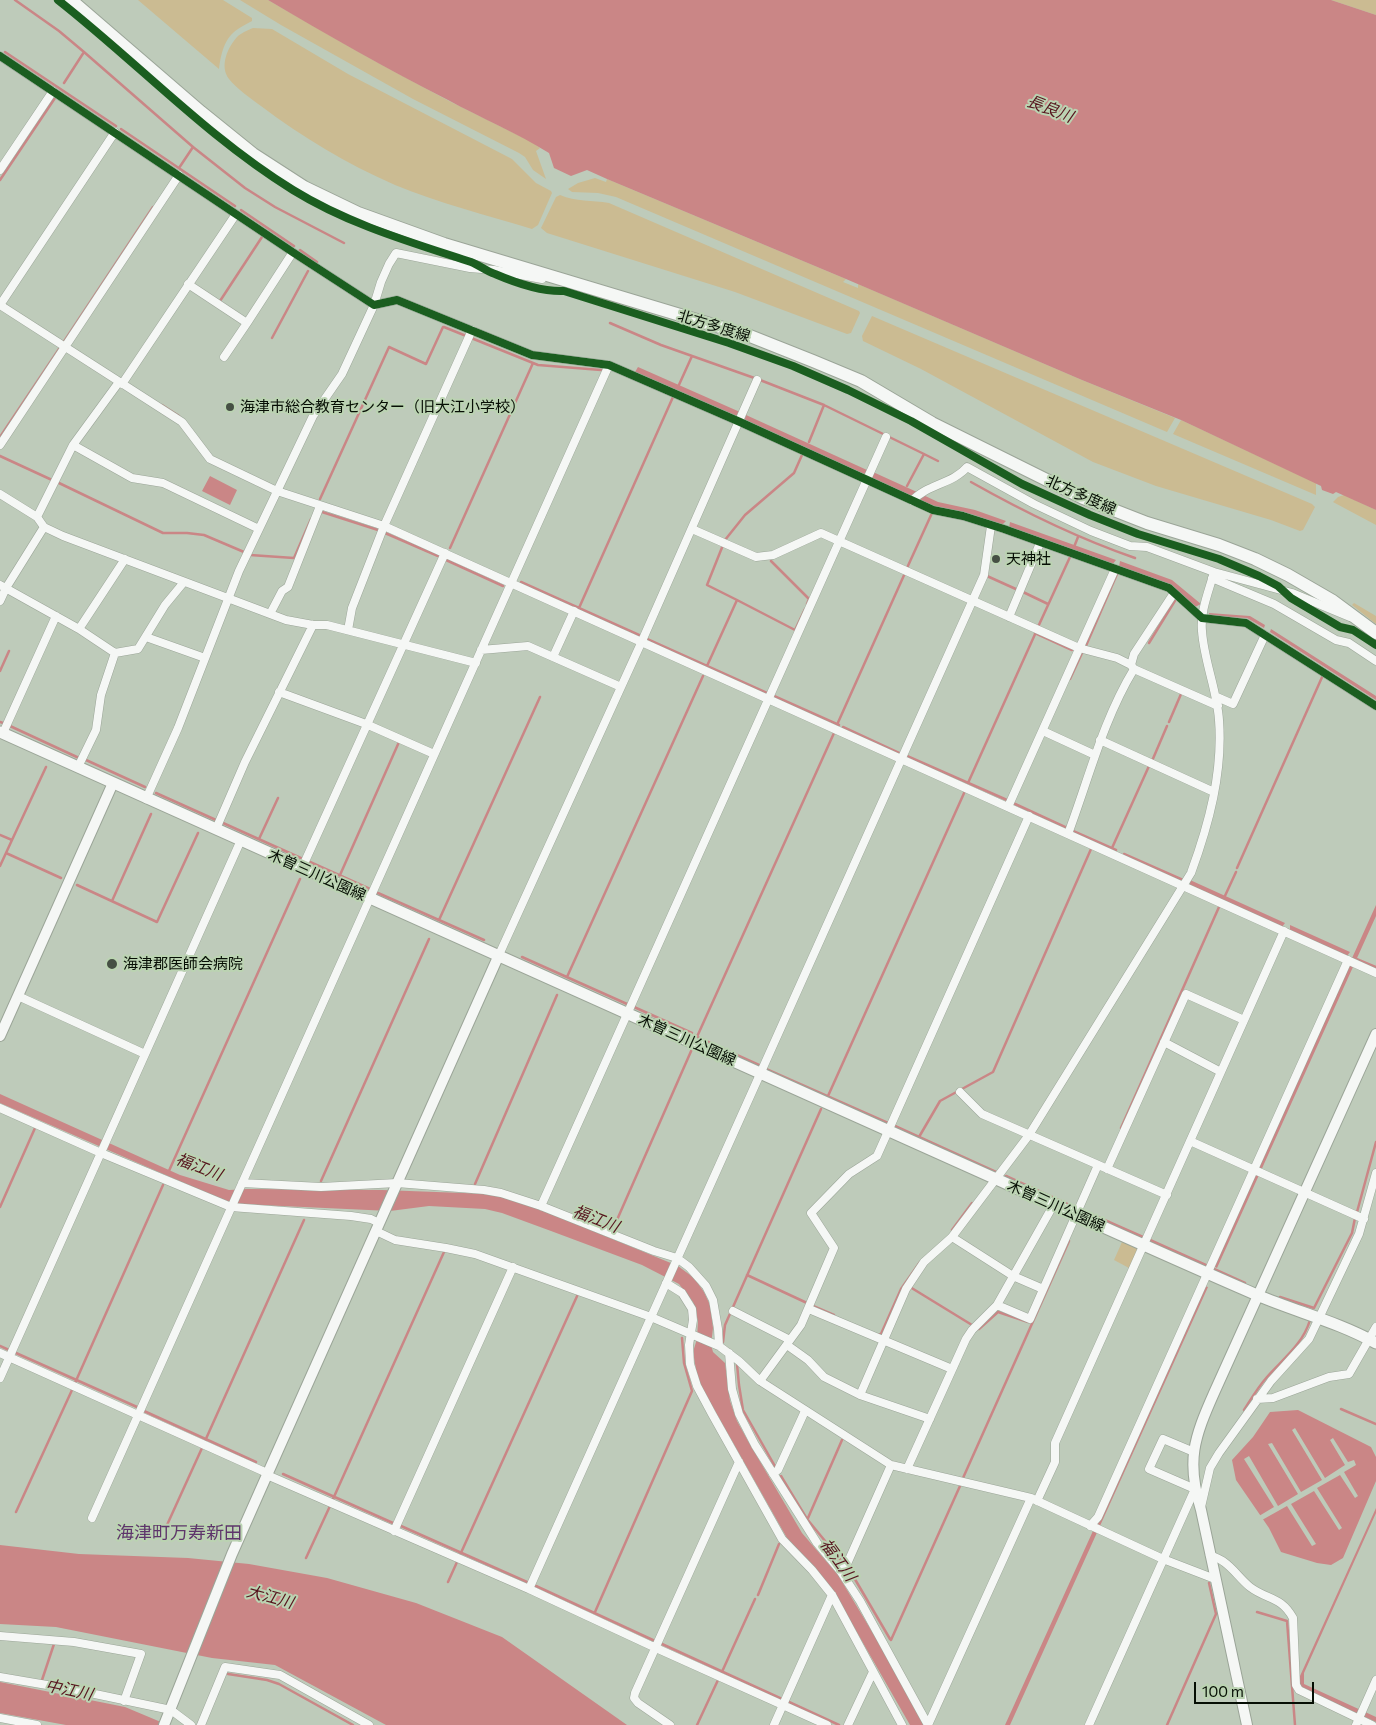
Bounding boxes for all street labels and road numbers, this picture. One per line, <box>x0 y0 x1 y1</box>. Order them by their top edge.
street label: 北方多度線 <box>676 306 752 346</box>
street label: 北方多度線 <box>1043 472 1119 518</box>
street label: 木曽三川公園線 <box>265 845 369 905</box>
street label: 木曽三川公園線 <box>635 1010 739 1070</box>
street label: 木曽三川公園線 <box>1004 1176 1108 1236</box>

